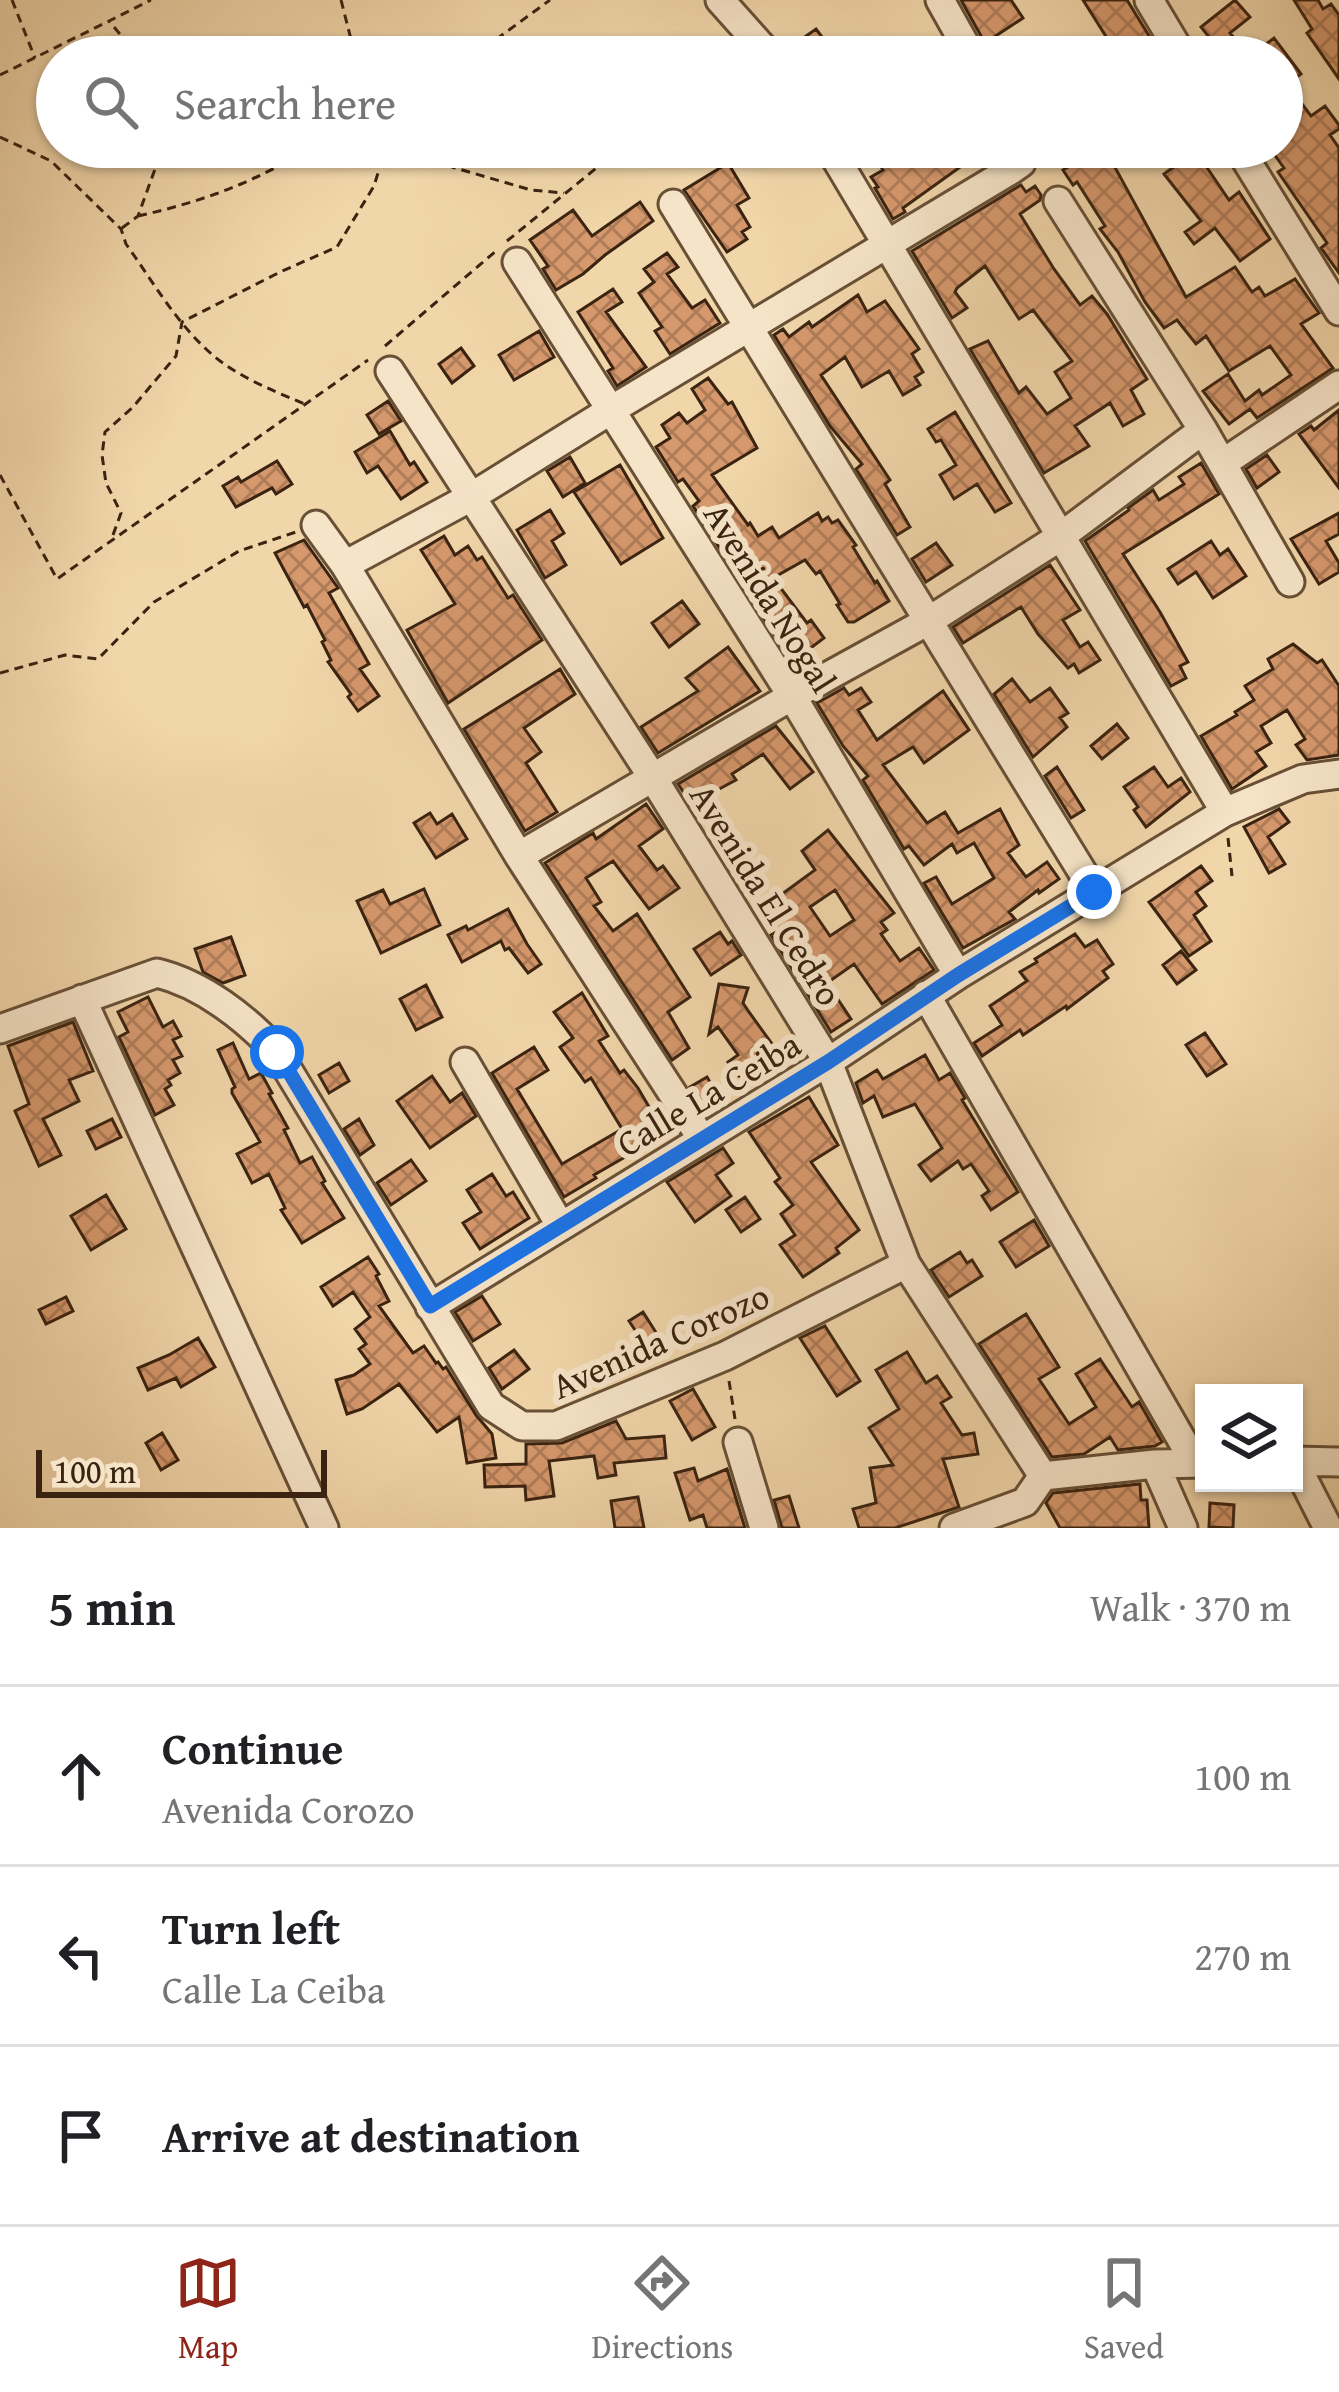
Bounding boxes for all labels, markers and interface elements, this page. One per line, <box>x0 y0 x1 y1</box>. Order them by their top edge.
search box <box>36 36 1303 168</box>
icon: search <box>78 69 144 135</box>
text: Search here <box>174 70 396 135</box>
street label: Avenida Nogal <box>691 492 851 702</box>
street label: Avenida El Cedro <box>677 773 857 1015</box>
route end <box>1067 865 1121 919</box>
street label: Calle La Ceiba <box>606 1017 810 1169</box>
route start <box>250 1025 304 1079</box>
street label: Avenida Corozo <box>543 1268 777 1412</box>
map controls <box>1195 1384 1303 1492</box>
button: layers <box>1195 1384 1303 1492</box>
scale bar <box>36 1444 327 1497</box>
text: 100 m <box>54 1447 136 1495</box>
text: 5 min <box>48 1569 175 1644</box>
text: Walk · 370 m <box>1090 1578 1291 1635</box>
text: Continue <box>162 1715 343 1780</box>
icon: ahead <box>48 1743 114 1809</box>
text: 100 m <box>1194 1747 1291 1804</box>
text: Avenida Corozo <box>162 1780 415 1837</box>
text: Turn left <box>162 1895 340 1960</box>
icon: left <box>48 1923 114 1989</box>
text: 270 m <box>1194 1927 1291 1984</box>
text: Calle La Ceiba <box>162 1960 386 2017</box>
icon: arrive <box>48 2103 114 2169</box>
text: Arrive at destination <box>162 2103 580 2168</box>
tab: Map <box>175 2250 241 2370</box>
tab: Directions <box>592 2250 733 2370</box>
tab: Saved <box>1084 2250 1164 2370</box>

